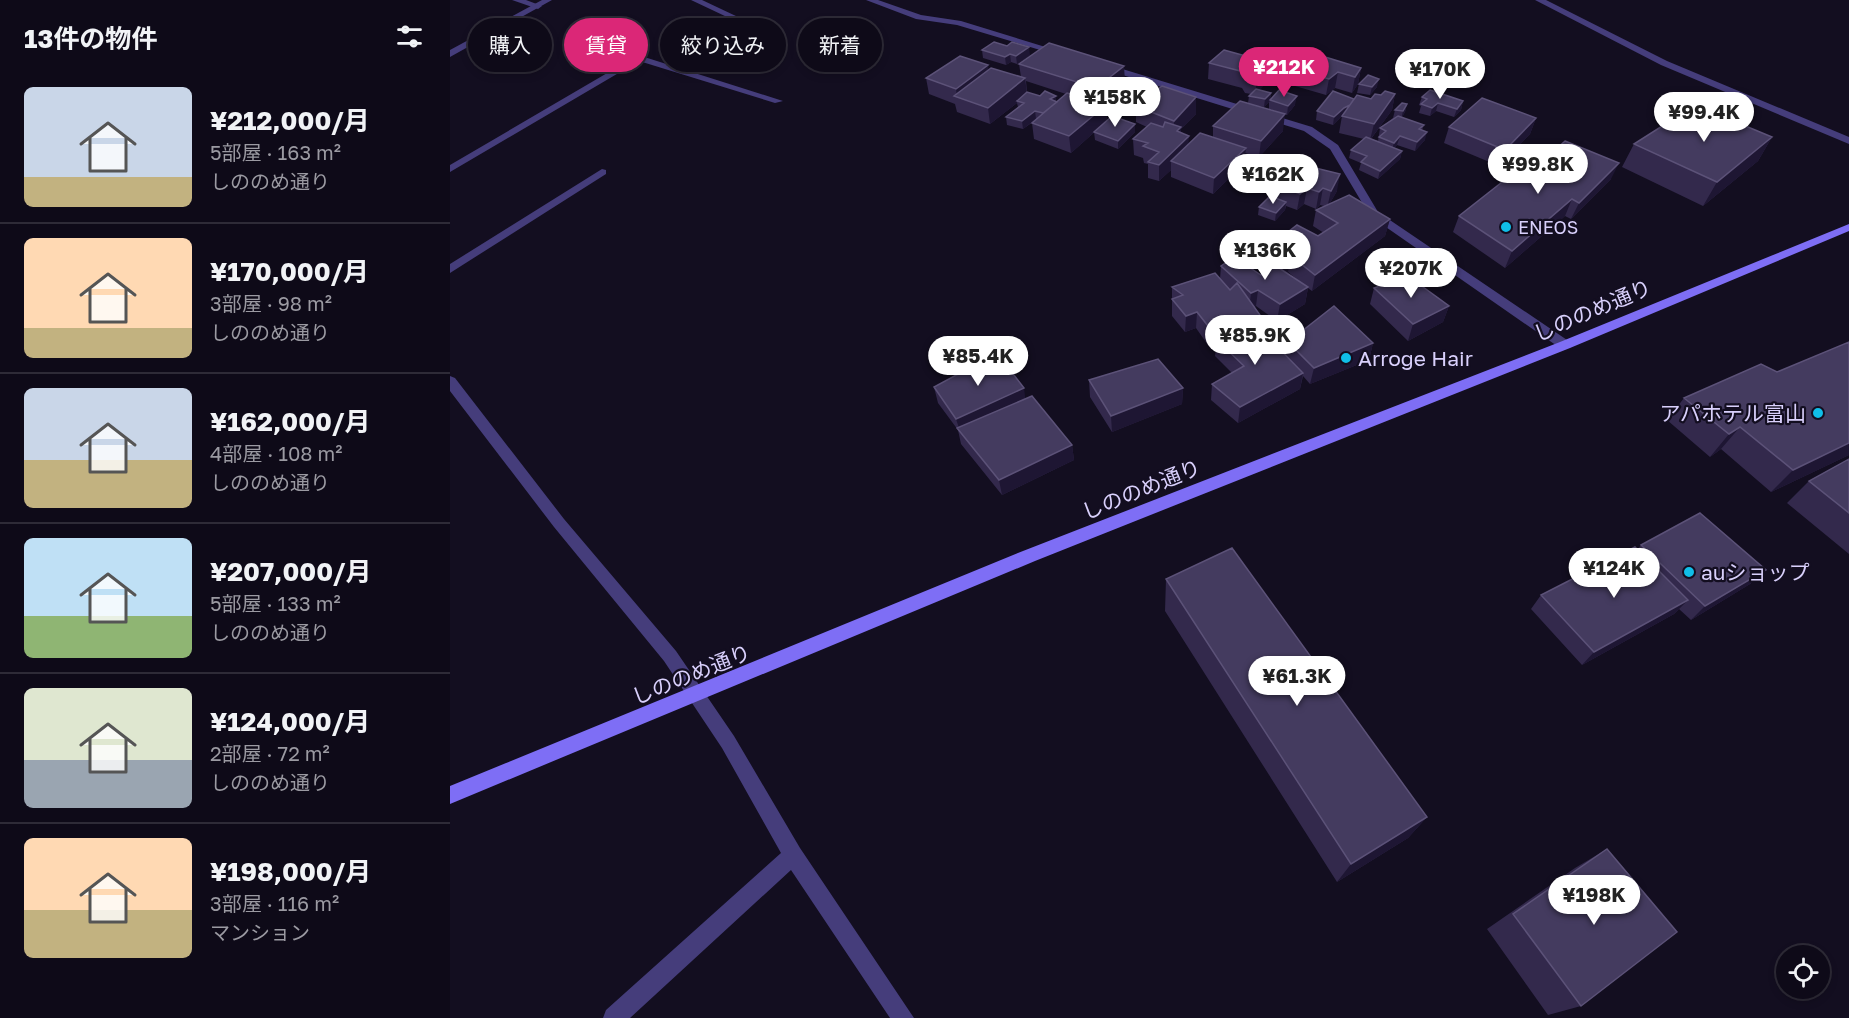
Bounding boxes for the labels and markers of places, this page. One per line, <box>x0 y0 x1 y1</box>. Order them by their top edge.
pin: ¥212K <box>1242 47 1326 98</box>
pin: ¥170K <box>1398 49 1482 100</box>
pin: ¥158K <box>1073 77 1157 128</box>
pin: ¥99.4K <box>1655 92 1753 143</box>
pin: ¥99.8K <box>1489 144 1587 195</box>
pin: ¥162K <box>1231 154 1315 205</box>
place label: ENEOS <box>1518 216 1578 238</box>
marker: ENEOS <box>1499 220 1513 234</box>
pin: ¥136K <box>1223 230 1307 281</box>
pin: ¥207K <box>1369 248 1453 299</box>
pin: ¥85.9K <box>1206 315 1304 366</box>
pin: ¥85.4K <box>929 336 1027 387</box>
place label: Arroge Hair <box>1358 345 1473 371</box>
marker: Arroge Hair <box>1339 351 1353 365</box>
place label: アパホテル富山 <box>1659 400 1806 426</box>
marker: アパホテル富山 <box>1811 406 1825 420</box>
pin: ¥124K <box>1572 548 1656 599</box>
place label: auショップ <box>1701 559 1810 585</box>
marker: auショップ <box>1682 565 1696 579</box>
pin: ¥61.3K <box>1248 656 1346 707</box>
pin: ¥198K <box>1552 875 1636 926</box>

